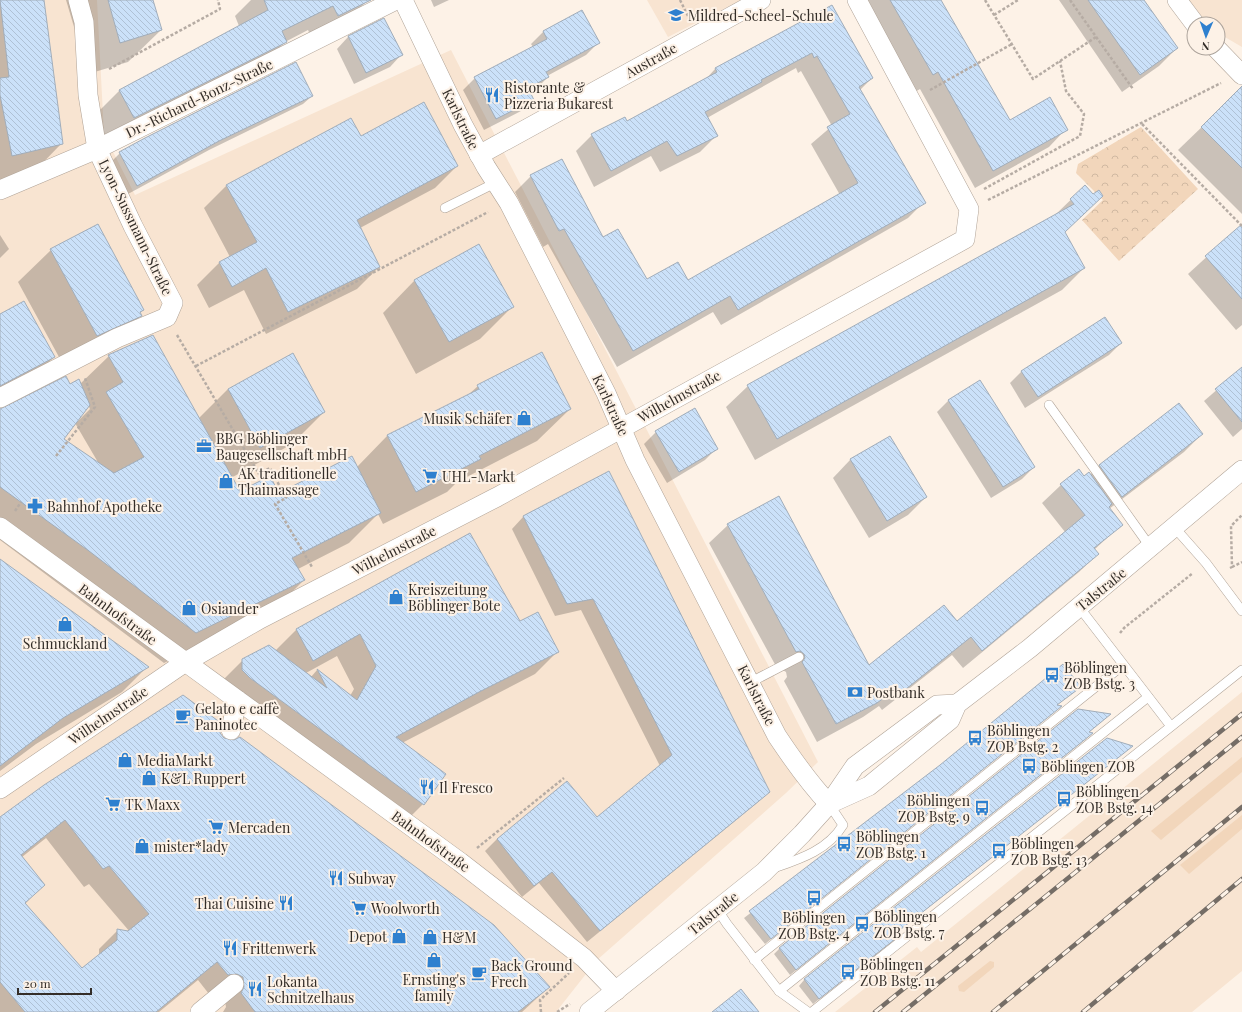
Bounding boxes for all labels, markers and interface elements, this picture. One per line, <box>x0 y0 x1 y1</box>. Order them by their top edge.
school or university icon: Mildred-Scheel-Schule <box>667 6 685 24</box>
place label: Mildred-Scheel-Schule <box>688 6 834 25</box>
north arrow <box>1186 16 1226 56</box>
street label: Austraße <box>621 38 680 82</box>
text: N <box>1201 39 1210 54</box>
street label: Dr.-Richard-Bonz-Straße <box>122 54 276 142</box>
place label: Ristorante & Pizzeria Bukarest <box>504 78 614 113</box>
street label: Karlstraße <box>438 85 484 153</box>
restaurant icon: Ristorante & Pizzeria Bukarest <box>483 86 501 104</box>
street label: Lyon-Sussmann-Straße <box>95 156 177 298</box>
street label: Wilhelmstraße <box>633 365 724 427</box>
street label: Karlstraße <box>588 371 634 439</box>
place label: Musik Schäfer <box>423 409 513 428</box>
shop icon: Musik Schäfer <box>515 409 533 427</box>
place label: BBG Böblinger Baugesellschaft mbH <box>216 429 348 464</box>
office icon: BBG Böblinger Baugesellschaft mbH <box>195 437 213 455</box>
place label: AK traditionelle Thaimassage <box>237 464 337 499</box>
supermarket icon: UHL-Markt <box>421 467 439 485</box>
place label: UHL-Markt <box>442 467 516 486</box>
shop icon: AK traditionelle Thaimassage <box>217 472 235 490</box>
pharmacy icon: Bahnhof Apotheke <box>26 497 44 515</box>
place label: Bahnhof Apotheke <box>47 497 162 516</box>
street label: Wilhelmstraße <box>348 521 439 580</box>
street label: Talstraße <box>1072 563 1130 615</box>
street label: Bahnhofstraße <box>75 579 161 649</box>
place label: Kreiszeitung Böblinger Bote <box>408 580 501 615</box>
shop icon: Kreiszeitung Böblinger Bote <box>387 588 405 606</box>
shop icon: Osiander <box>180 599 198 617</box>
place label: Osiander <box>201 599 259 618</box>
shop icon: Schmuckland <box>56 615 74 633</box>
place label: Schmuckland <box>23 634 107 653</box>
place label: Böblingen ZOB Bstg. 3 <box>1064 658 1135 693</box>
street label: Karlstraße <box>734 661 780 729</box>
bus stop icon: Böblingen ZOB Bstg. 3 <box>1043 666 1061 684</box>
street label: Wilhelmstraße <box>64 681 151 749</box>
bank icon: Postbank <box>846 683 864 701</box>
place label: Postbank <box>867 683 925 702</box>
place label: Gelato e caffè Paninotec <box>195 699 279 734</box>
cafe icon: Gelato e caffè Paninotec <box>174 707 192 725</box>
place label: Böblingen ZOB Bstg. 2 <box>987 721 1059 756</box>
bus stop icon: Böblingen ZOB Bstg. 2 <box>966 729 984 747</box>
shop icon: MediaMarkt <box>116 751 134 769</box>
place label: MediaMarkt <box>137 751 214 770</box>
bus stop icon: Böblingen ZOB <box>1020 757 1038 775</box>
place label: Böblingen ZOB <box>1041 757 1135 776</box>
shop icon: K&L Ruppert <box>140 769 158 787</box>
place label: K&L Ruppert <box>161 769 246 788</box>
restaurant icon: Il Fresco <box>418 778 436 796</box>
place label: Il Fresco <box>439 778 493 797</box>
place label: Böblingen ZOB Bstg. 14 <box>1076 782 1153 817</box>
bus stop icon: Böblingen ZOB Bstg. 14 <box>1055 790 1073 808</box>
place label: Böblingen ZOB Bstg. 9 <box>898 791 971 826</box>
supermarket icon: TK Maxx <box>104 795 122 813</box>
place label: TK Maxx <box>125 795 181 814</box>
bus stop icon: Böblingen ZOB Bstg. 9 <box>973 799 991 817</box>
street label: Bahnhofstraße <box>388 806 474 876</box>
supermarket icon: Mercaden <box>207 818 225 836</box>
place label: Mercaden <box>228 818 291 837</box>
place label: Böblingen ZOB Bstg. 1 <box>856 827 926 862</box>
place label: Böblingen ZOB Bstg. 13 <box>1011 834 1087 869</box>
bus stop icon: Böblingen ZOB Bstg. 1 <box>835 835 853 853</box>
shop icon: mister*lady <box>133 837 151 855</box>
place label: mister*lady <box>154 837 228 856</box>
bus stop icon: Böblingen ZOB Bstg. 13 <box>990 842 1008 860</box>
restaurant icon: Subway <box>327 869 345 887</box>
place label: Subway <box>348 869 396 888</box>
street label: Talstraße <box>684 887 742 939</box>
bus stop icon: Böblingen ZOB Bstg. 4 <box>805 889 823 907</box>
place label: Thai Cuisine <box>195 894 274 913</box>
restaurant icon: Thai Cuisine <box>277 894 295 912</box>
supermarket icon: Woolworth <box>350 899 368 917</box>
place label: Woolworth <box>370 899 440 918</box>
place label: Böblingen ZOB Bstg. 7 <box>874 907 945 942</box>
place label: Böblingen ZOB Bstg. 4 <box>778 908 850 943</box>
bus stop icon: Böblingen ZOB Bstg. 7 <box>853 915 871 933</box>
place label: Depot <box>349 927 388 946</box>
shop icon: Depot <box>390 927 408 945</box>
shop icon: H&M <box>421 928 439 946</box>
place label: H&M <box>442 928 477 947</box>
restaurant icon: Frittenwerk <box>221 939 239 957</box>
place label: Frittenwerk <box>242 939 317 958</box>
shop icon: Ernsting's family <box>425 951 443 969</box>
place label: Böblingen ZOB Bstg. 11 <box>860 955 935 990</box>
place label: Back Ground Frech <box>491 956 573 991</box>
bus stop icon: Böblingen ZOB Bstg. 11 <box>839 963 857 981</box>
cafe icon: Back Ground Frech <box>470 964 488 982</box>
scale bar <box>18 970 91 996</box>
place label: Ernsting's family <box>403 970 465 1005</box>
place label: Lokanta Schnitzelhaus <box>267 972 354 1007</box>
text: 20 m <box>24 975 51 991</box>
restaurant icon: Lokanta Schnitzelhaus <box>246 980 264 998</box>

